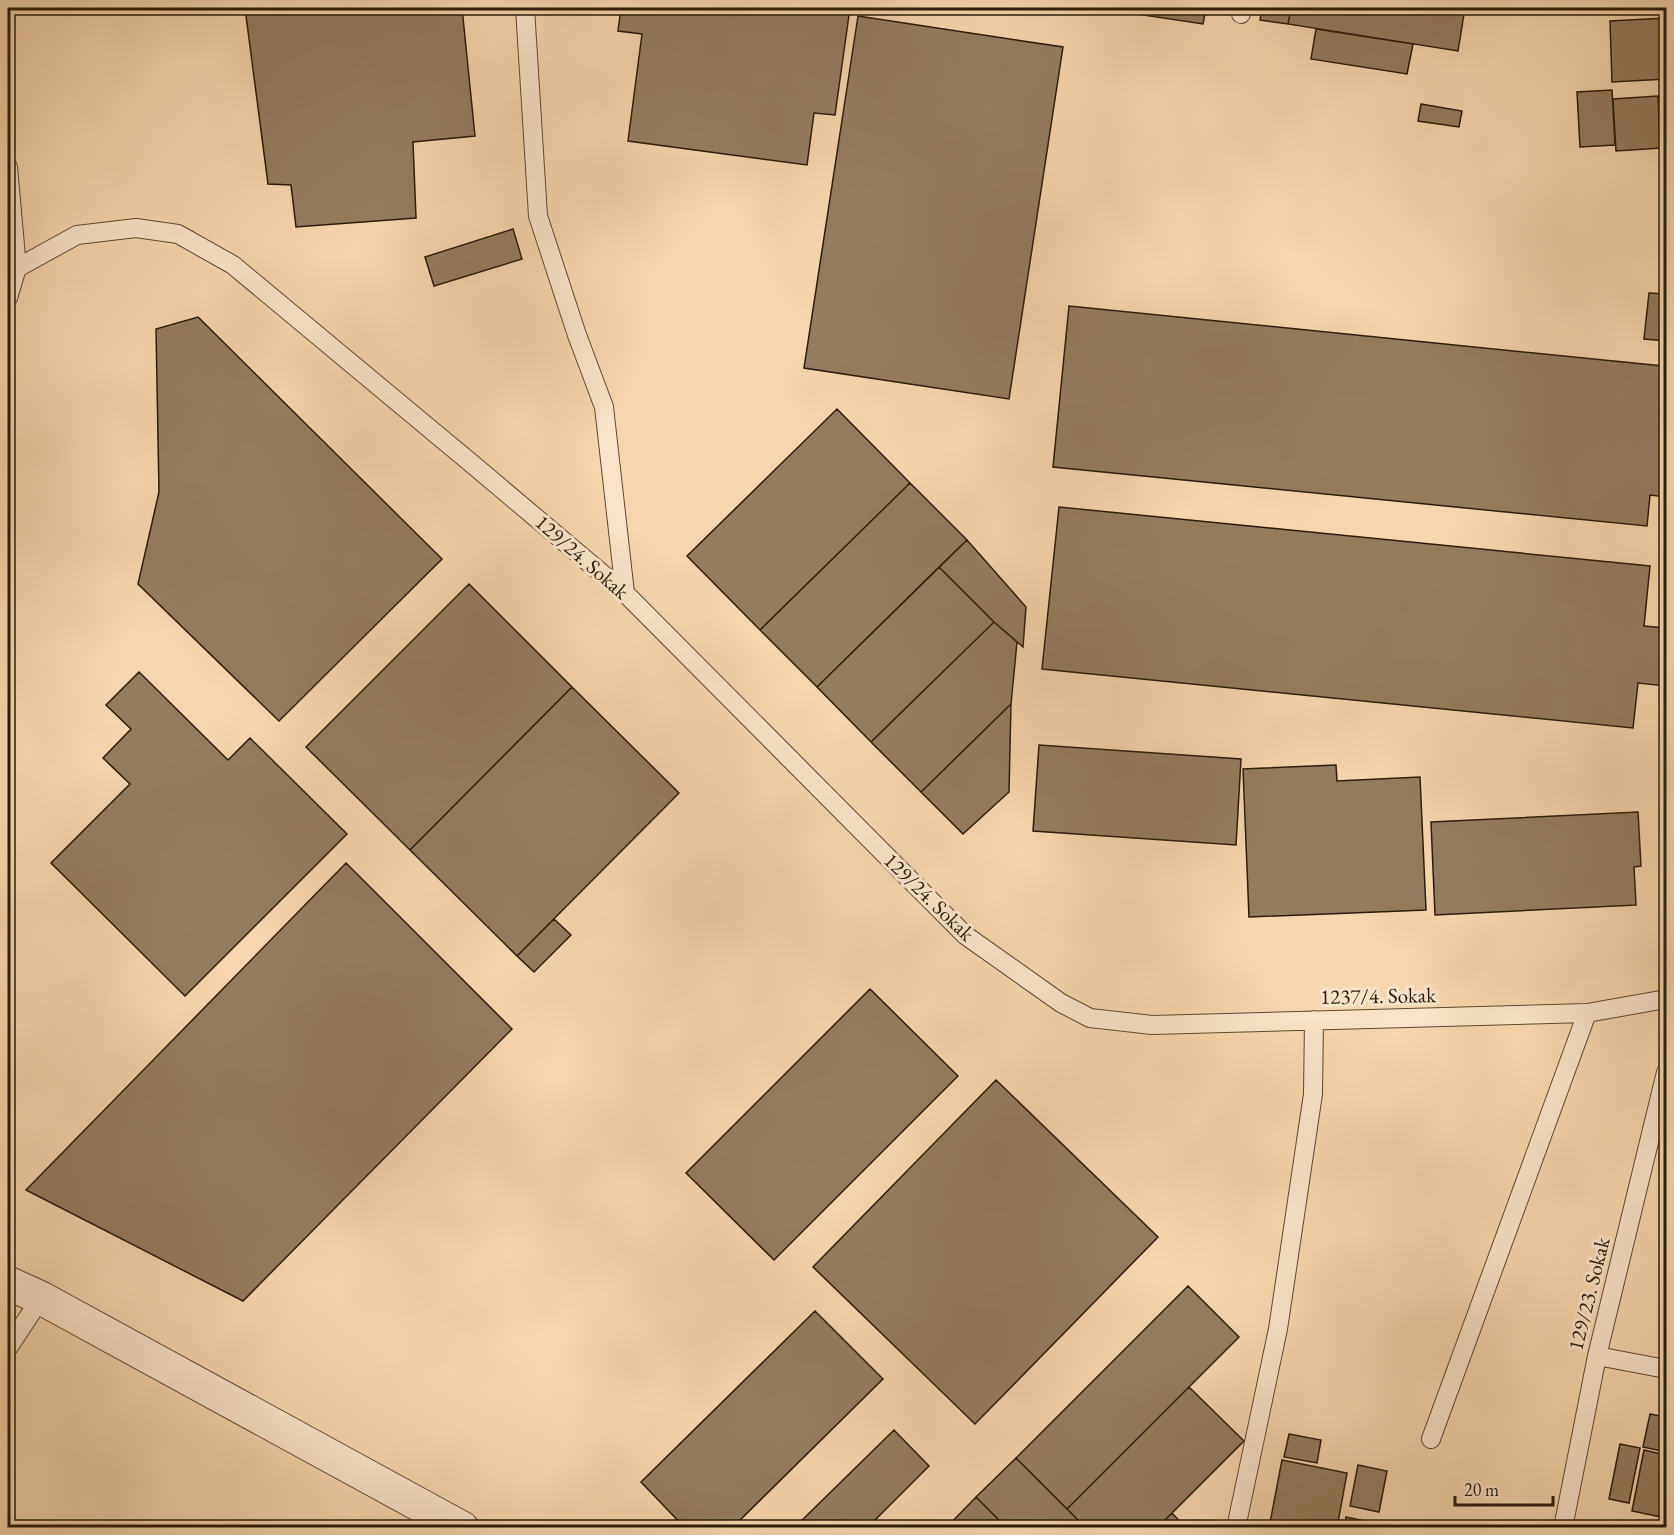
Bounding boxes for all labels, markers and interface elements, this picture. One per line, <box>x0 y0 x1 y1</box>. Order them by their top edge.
street label: 129/24. Sokak <box>530 508 636 606</box>
street label: 129/24. Sokak <box>878 847 981 947</box>
street label: 1237/4. Sokak <box>1320 981 1437 1010</box>
street label: 129/23. Sokak <box>1561 1233 1616 1353</box>
scale bar <box>1455 1469 1552 1507</box>
text: 20 m <box>1464 1478 1499 1501</box>

